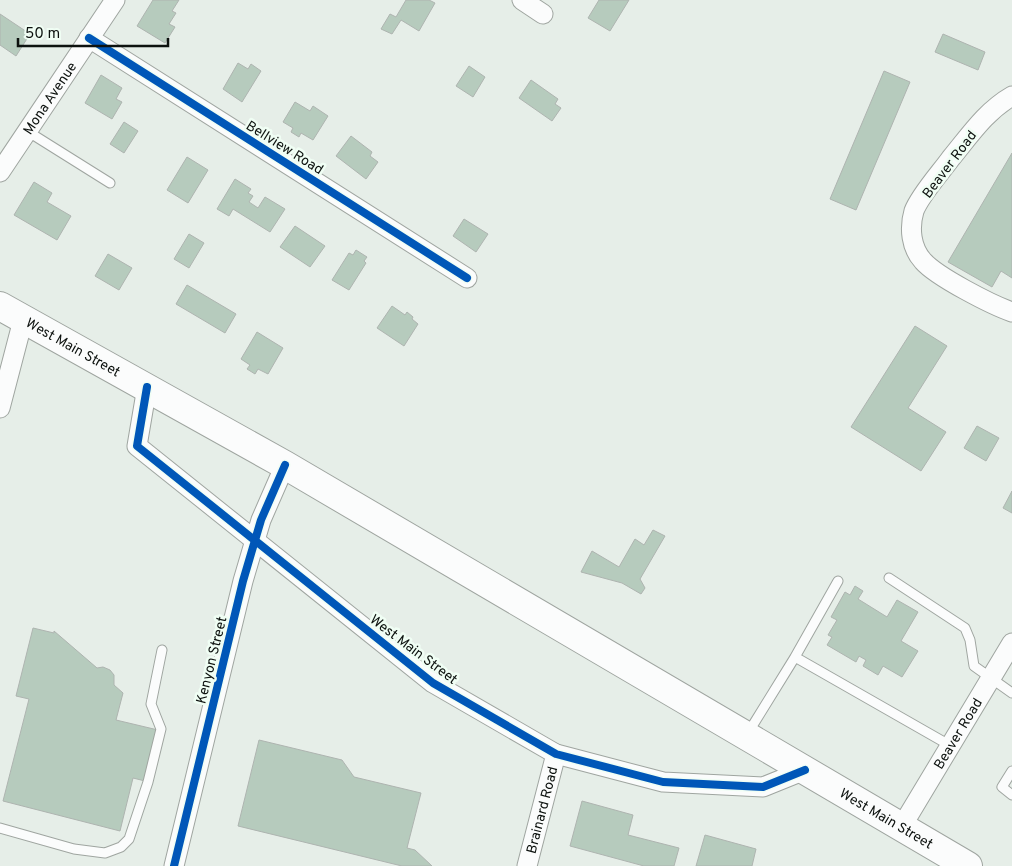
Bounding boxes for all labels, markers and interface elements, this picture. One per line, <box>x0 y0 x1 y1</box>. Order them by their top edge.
scale bar <box>18 15 168 47</box>
text: 50 m <box>25 25 60 44</box>
street label: Mona Avenue <box>20 59 81 138</box>
street label: Bellview Road <box>242 118 326 179</box>
street label: Beaver Road <box>919 128 981 202</box>
street label: West Main Street <box>22 315 123 381</box>
street label: West Main Street <box>366 612 460 689</box>
street label: Kenyon Street <box>193 615 231 706</box>
street label: Beaver Road <box>931 695 987 773</box>
street label: Brainard Road <box>524 765 562 856</box>
street label: West Main Street <box>836 785 936 854</box>

